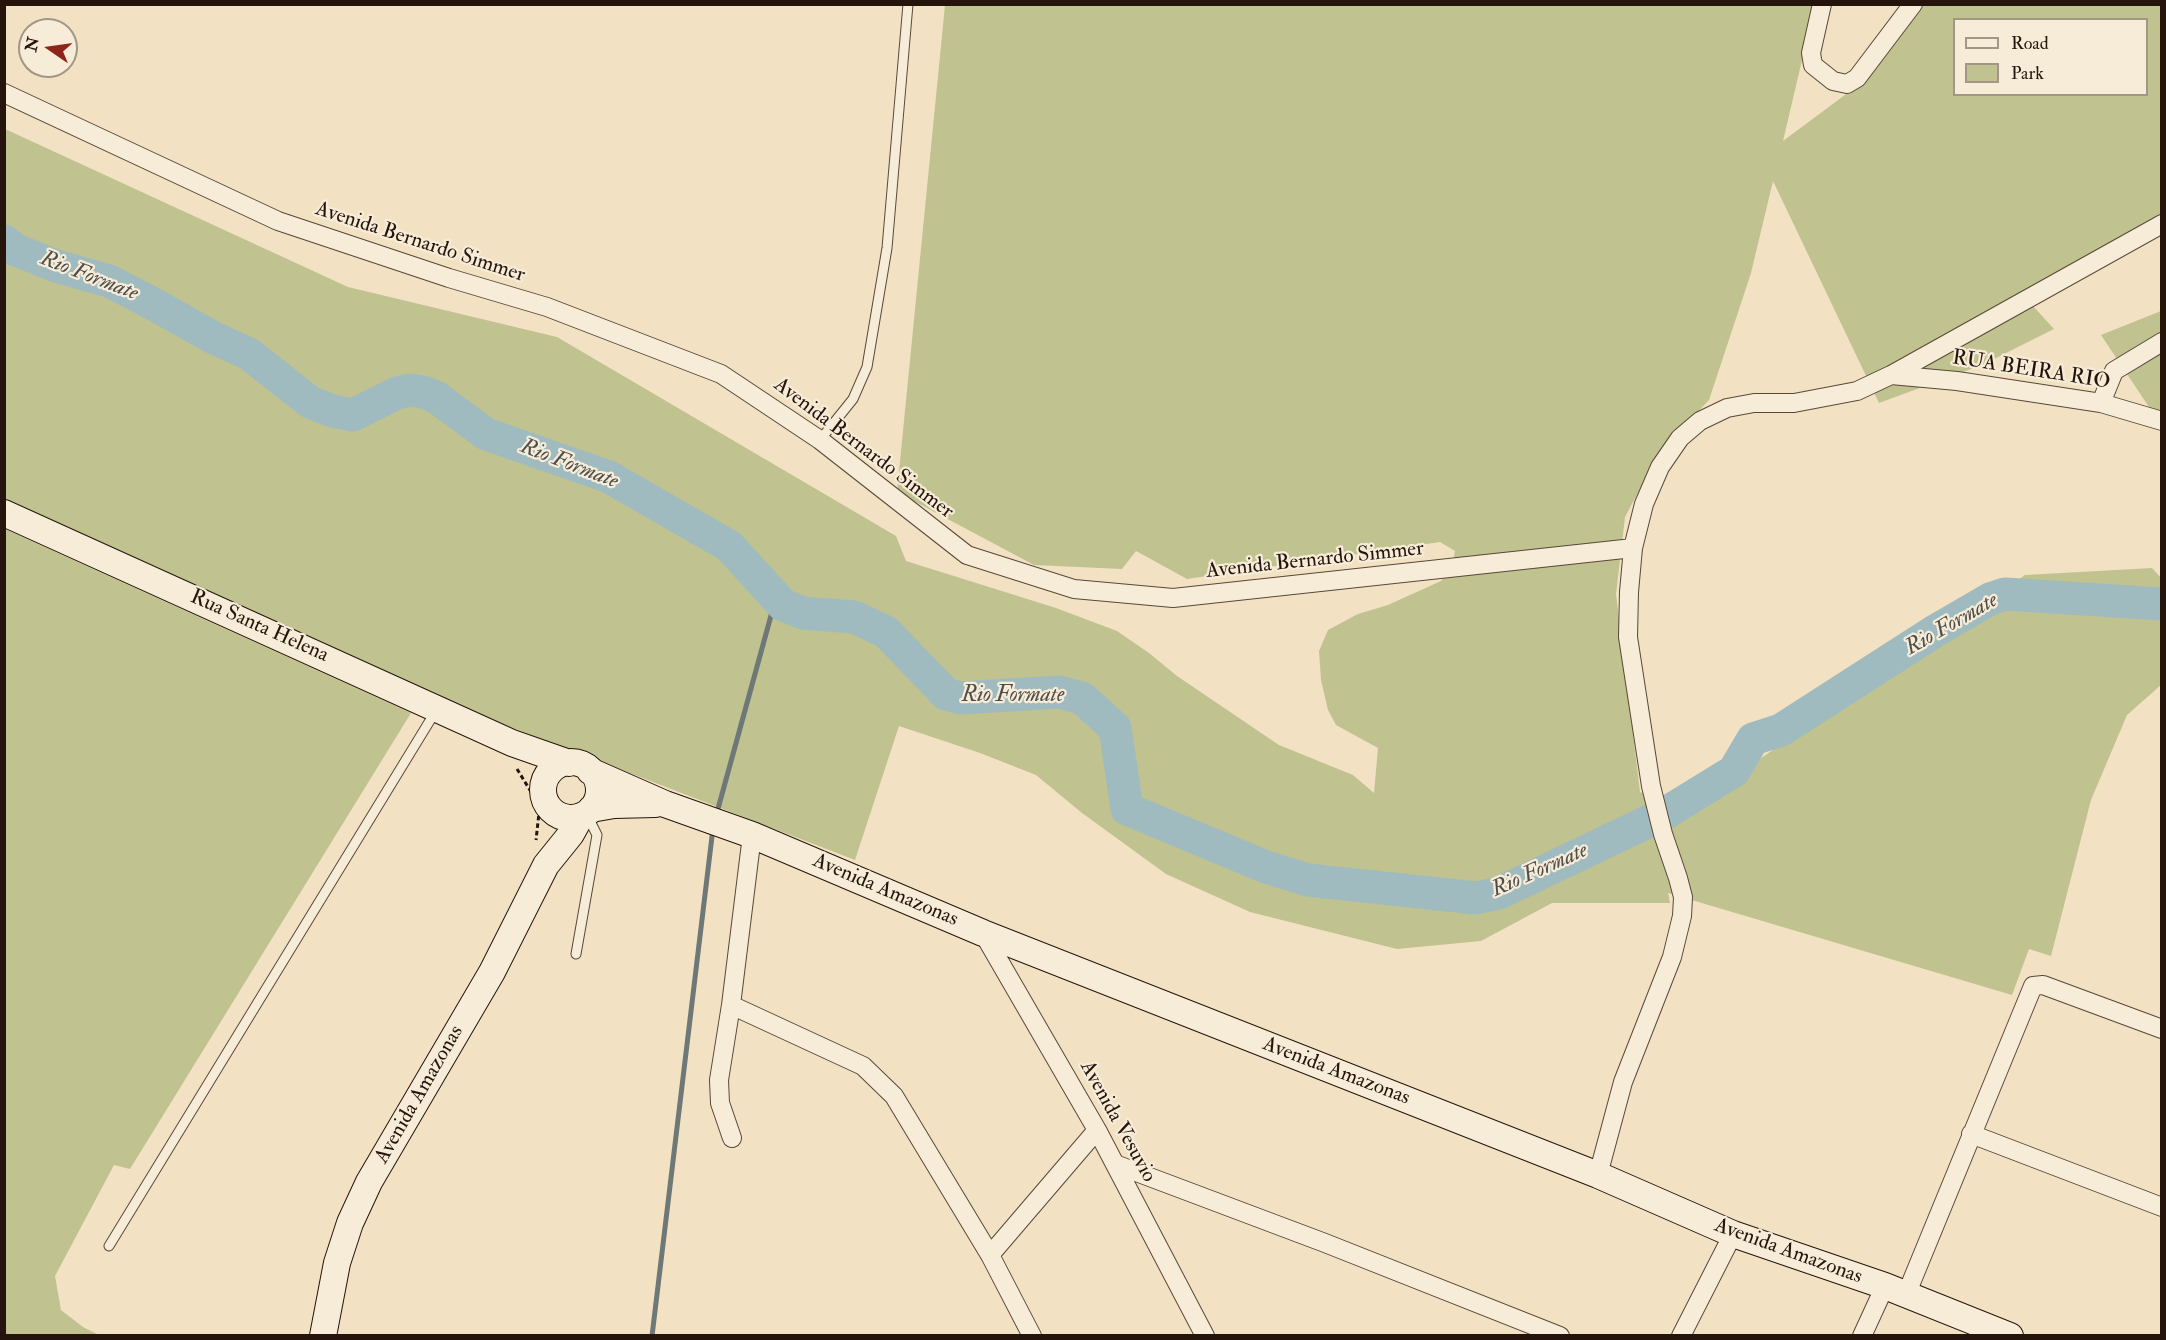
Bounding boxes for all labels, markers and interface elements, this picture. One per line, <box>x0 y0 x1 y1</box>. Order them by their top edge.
north arrow <box>18 18 78 78</box>
legend <box>1953 18 2148 96</box>
text: Road <box>2011 32 2049 55</box>
text: N <box>21 35 44 54</box>
text: Park <box>2011 62 2044 85</box>
street label: Avenida Bernardo Simmer <box>312 197 528 289</box>
water label: Rio Formate <box>36 246 142 308</box>
street label: RUA BEIRA RIO <box>1950 346 2112 396</box>
street label: Avenida Bernardo Simmer <box>768 373 958 525</box>
water label: Rio Formate <box>516 434 622 496</box>
street label: Avenida Bernardo Simmer <box>1205 537 1425 585</box>
street label: Rua Santa Helena <box>186 585 332 669</box>
water label: Rio Formate <box>1901 588 2003 662</box>
water label: Rio Formate <box>962 683 1064 709</box>
water label: Rio Formate <box>1488 838 1592 904</box>
street label: Avenida Amazonas <box>809 849 961 933</box>
street label: Avenida Amazonas <box>370 1021 470 1169</box>
street label: Avenida Amazonas <box>1259 1032 1413 1112</box>
street label: Avenida Vesuvio <box>1073 1057 1161 1187</box>
street label: Avenida Amazonas <box>1711 1214 1865 1290</box>

